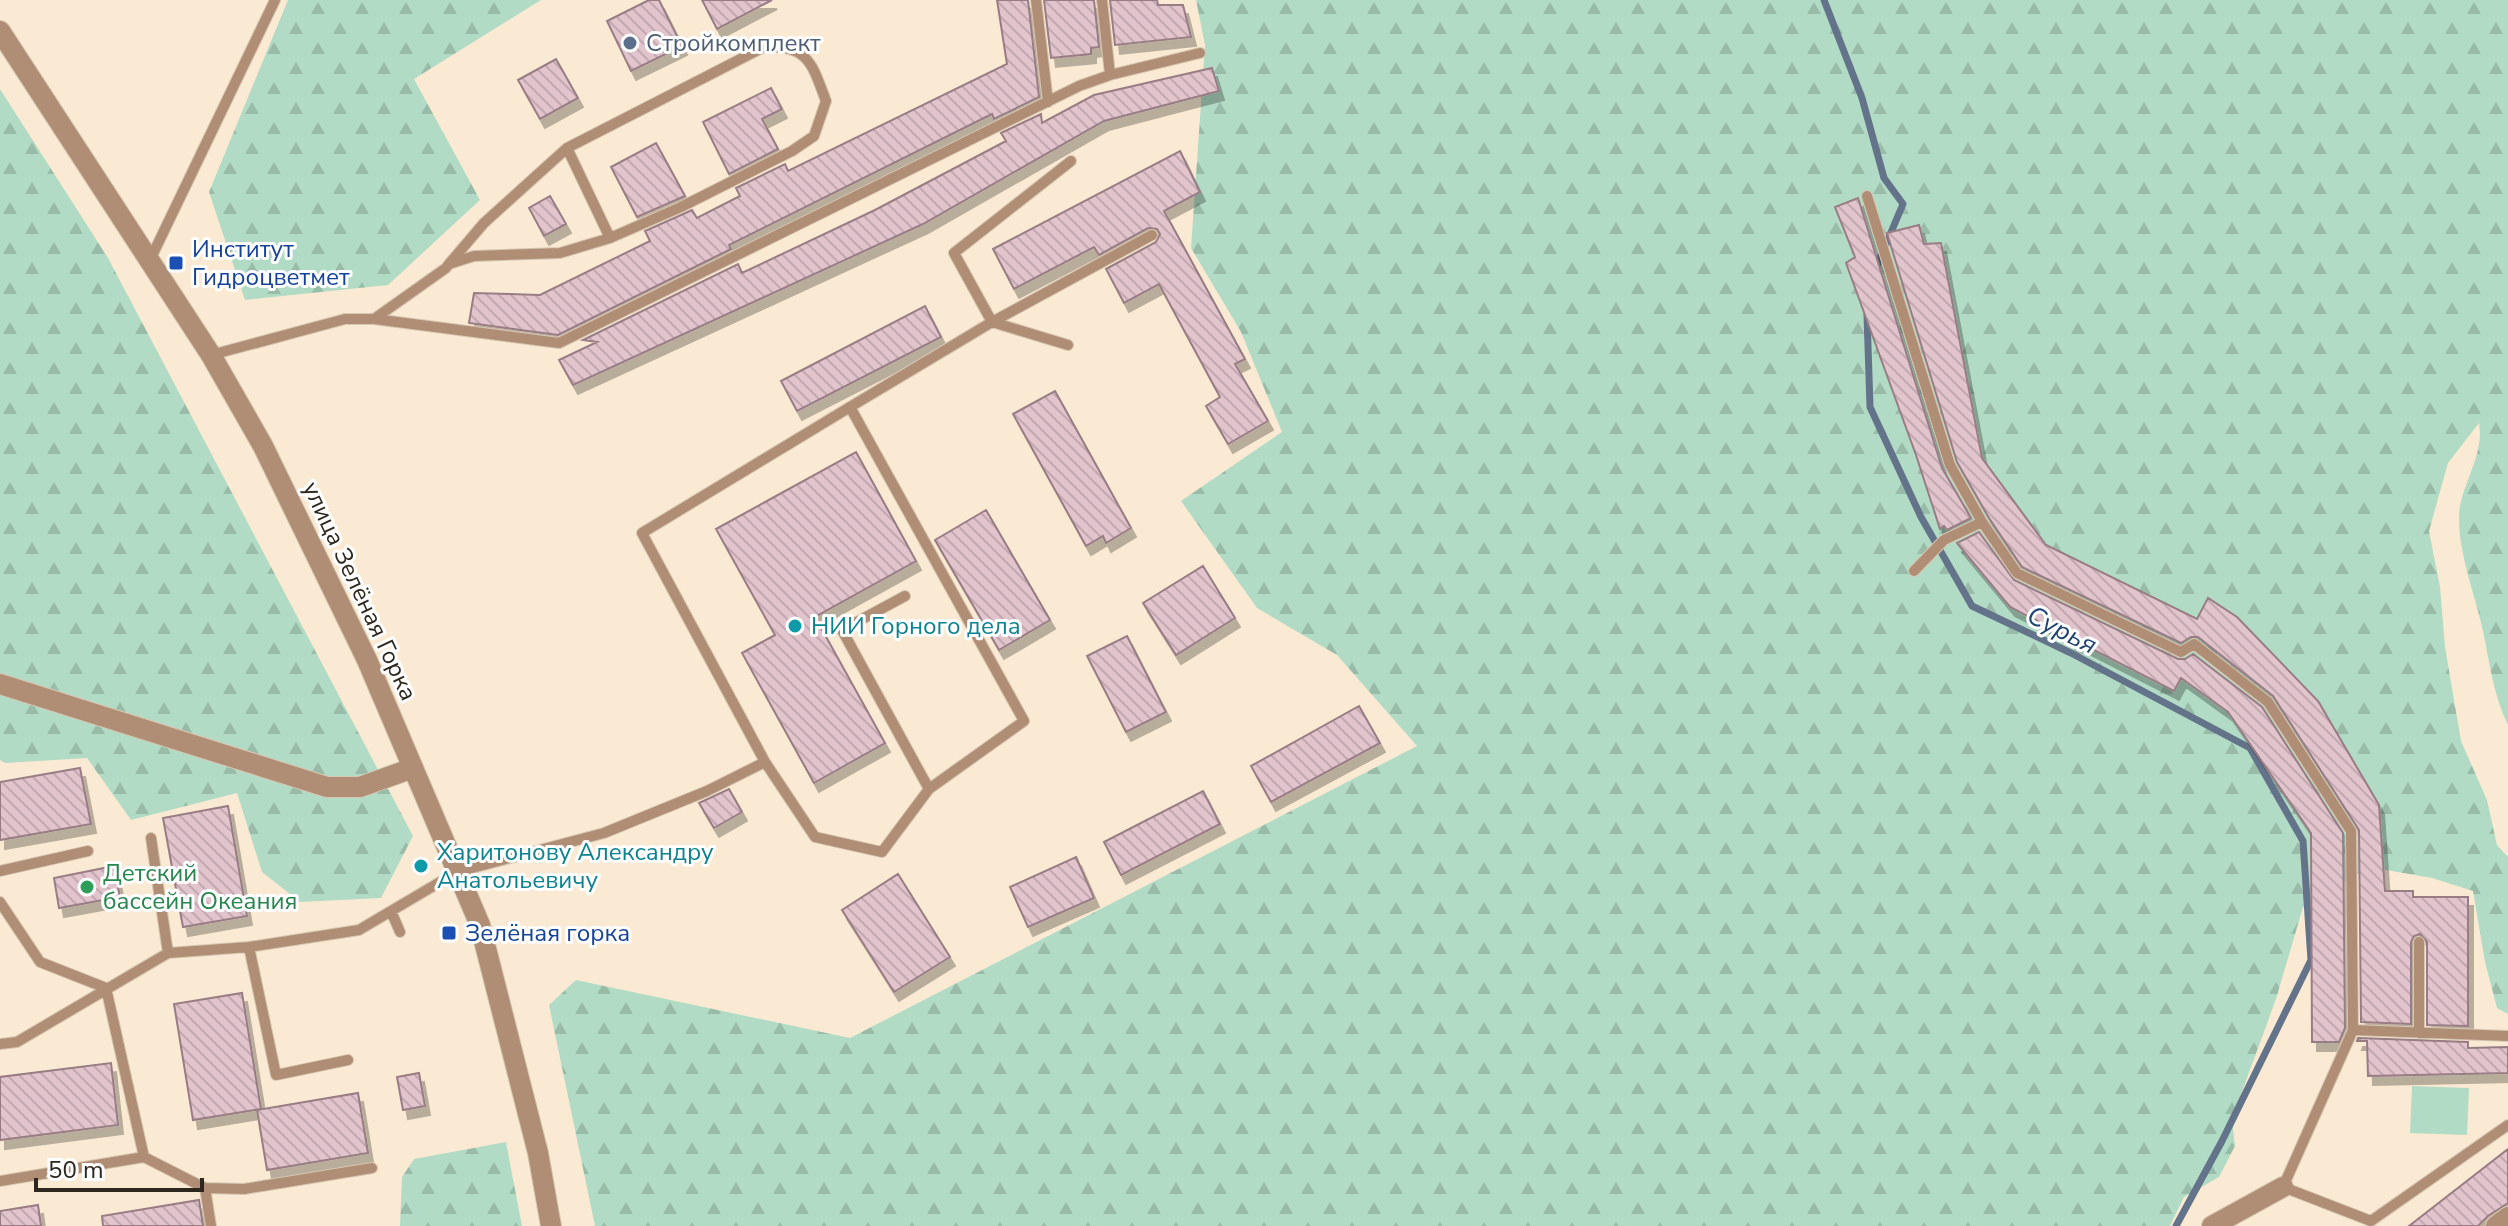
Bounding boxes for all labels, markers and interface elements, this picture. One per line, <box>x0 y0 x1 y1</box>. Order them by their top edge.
place label: Стройкомплект <box>646 27 821 59</box>
marker: Стройкомплект <box>621 34 639 52</box>
place label: Институт Гидроцветмет <box>192 233 350 293</box>
marker: Институт Гидроцветмет <box>167 254 185 272</box>
street label: улица Зелёная Горка <box>295 476 425 706</box>
water label: Сурья <box>2021 598 2103 662</box>
place label: НИИ Горного дела <box>811 610 1021 642</box>
marker: НИИ Горного дела <box>786 617 804 635</box>
place label: Харитонову Александру Анатольевичу <box>437 836 714 896</box>
place label: Детский бассейн Океания <box>103 857 298 917</box>
marker: Харитонову Александру Анатольевичу <box>412 857 430 875</box>
marker: Детский бассейн Океания <box>78 878 96 896</box>
place label: Зелёная горка <box>465 917 630 949</box>
marker: Зелёная горка <box>440 924 458 942</box>
scale bar <box>36 1142 202 1192</box>
text: 50 m <box>48 1154 104 1186</box>

